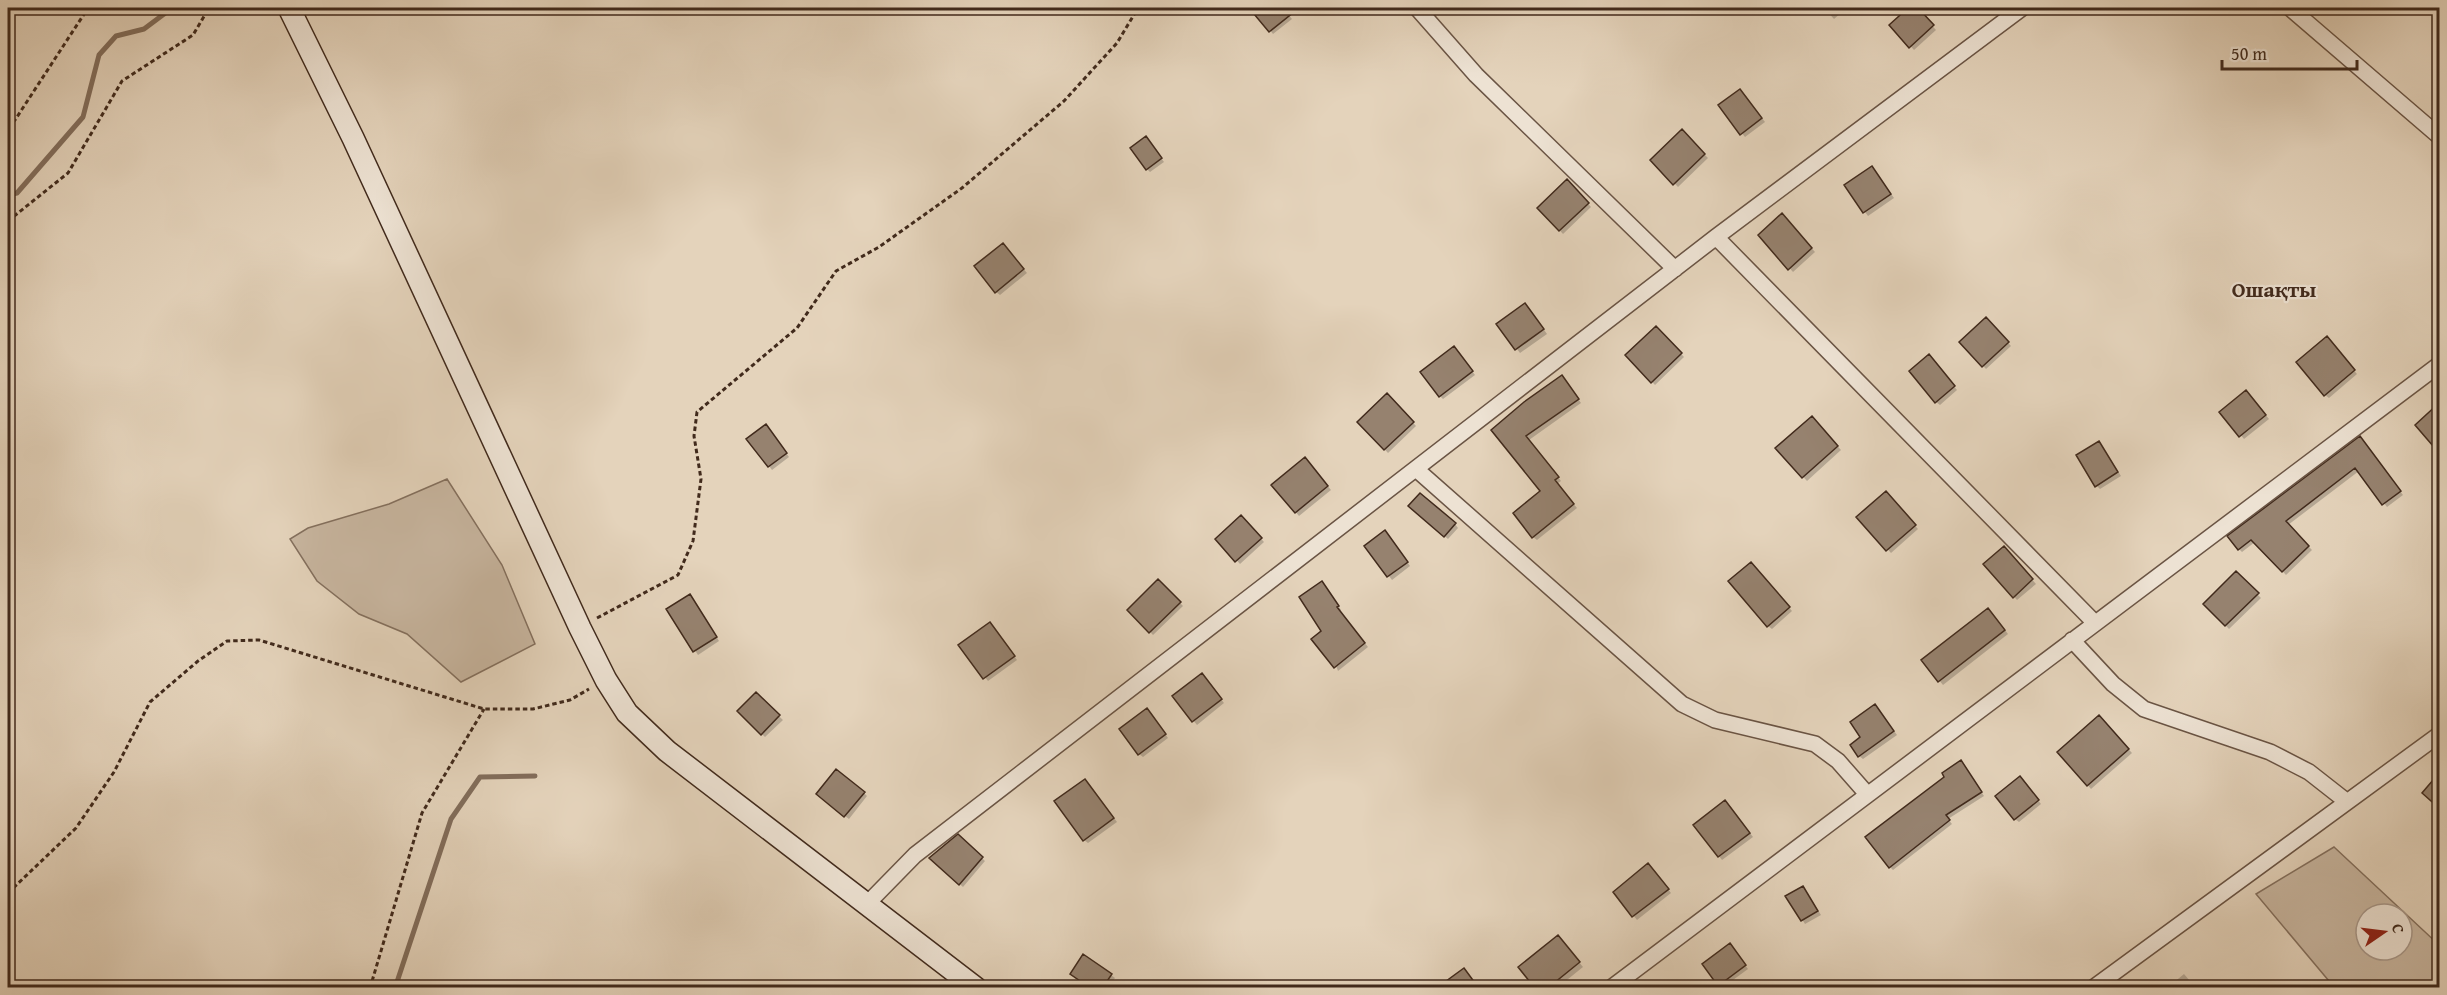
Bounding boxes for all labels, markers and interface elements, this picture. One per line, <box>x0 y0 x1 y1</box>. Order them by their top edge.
scale bar <box>2222 33 2357 71</box>
text: 50 m <box>2231 40 2267 67</box>
district label: Ошақты <box>2232 273 2316 305</box>
north arrow <box>2354 902 2414 962</box>
text: С <box>2386 921 2411 936</box>

